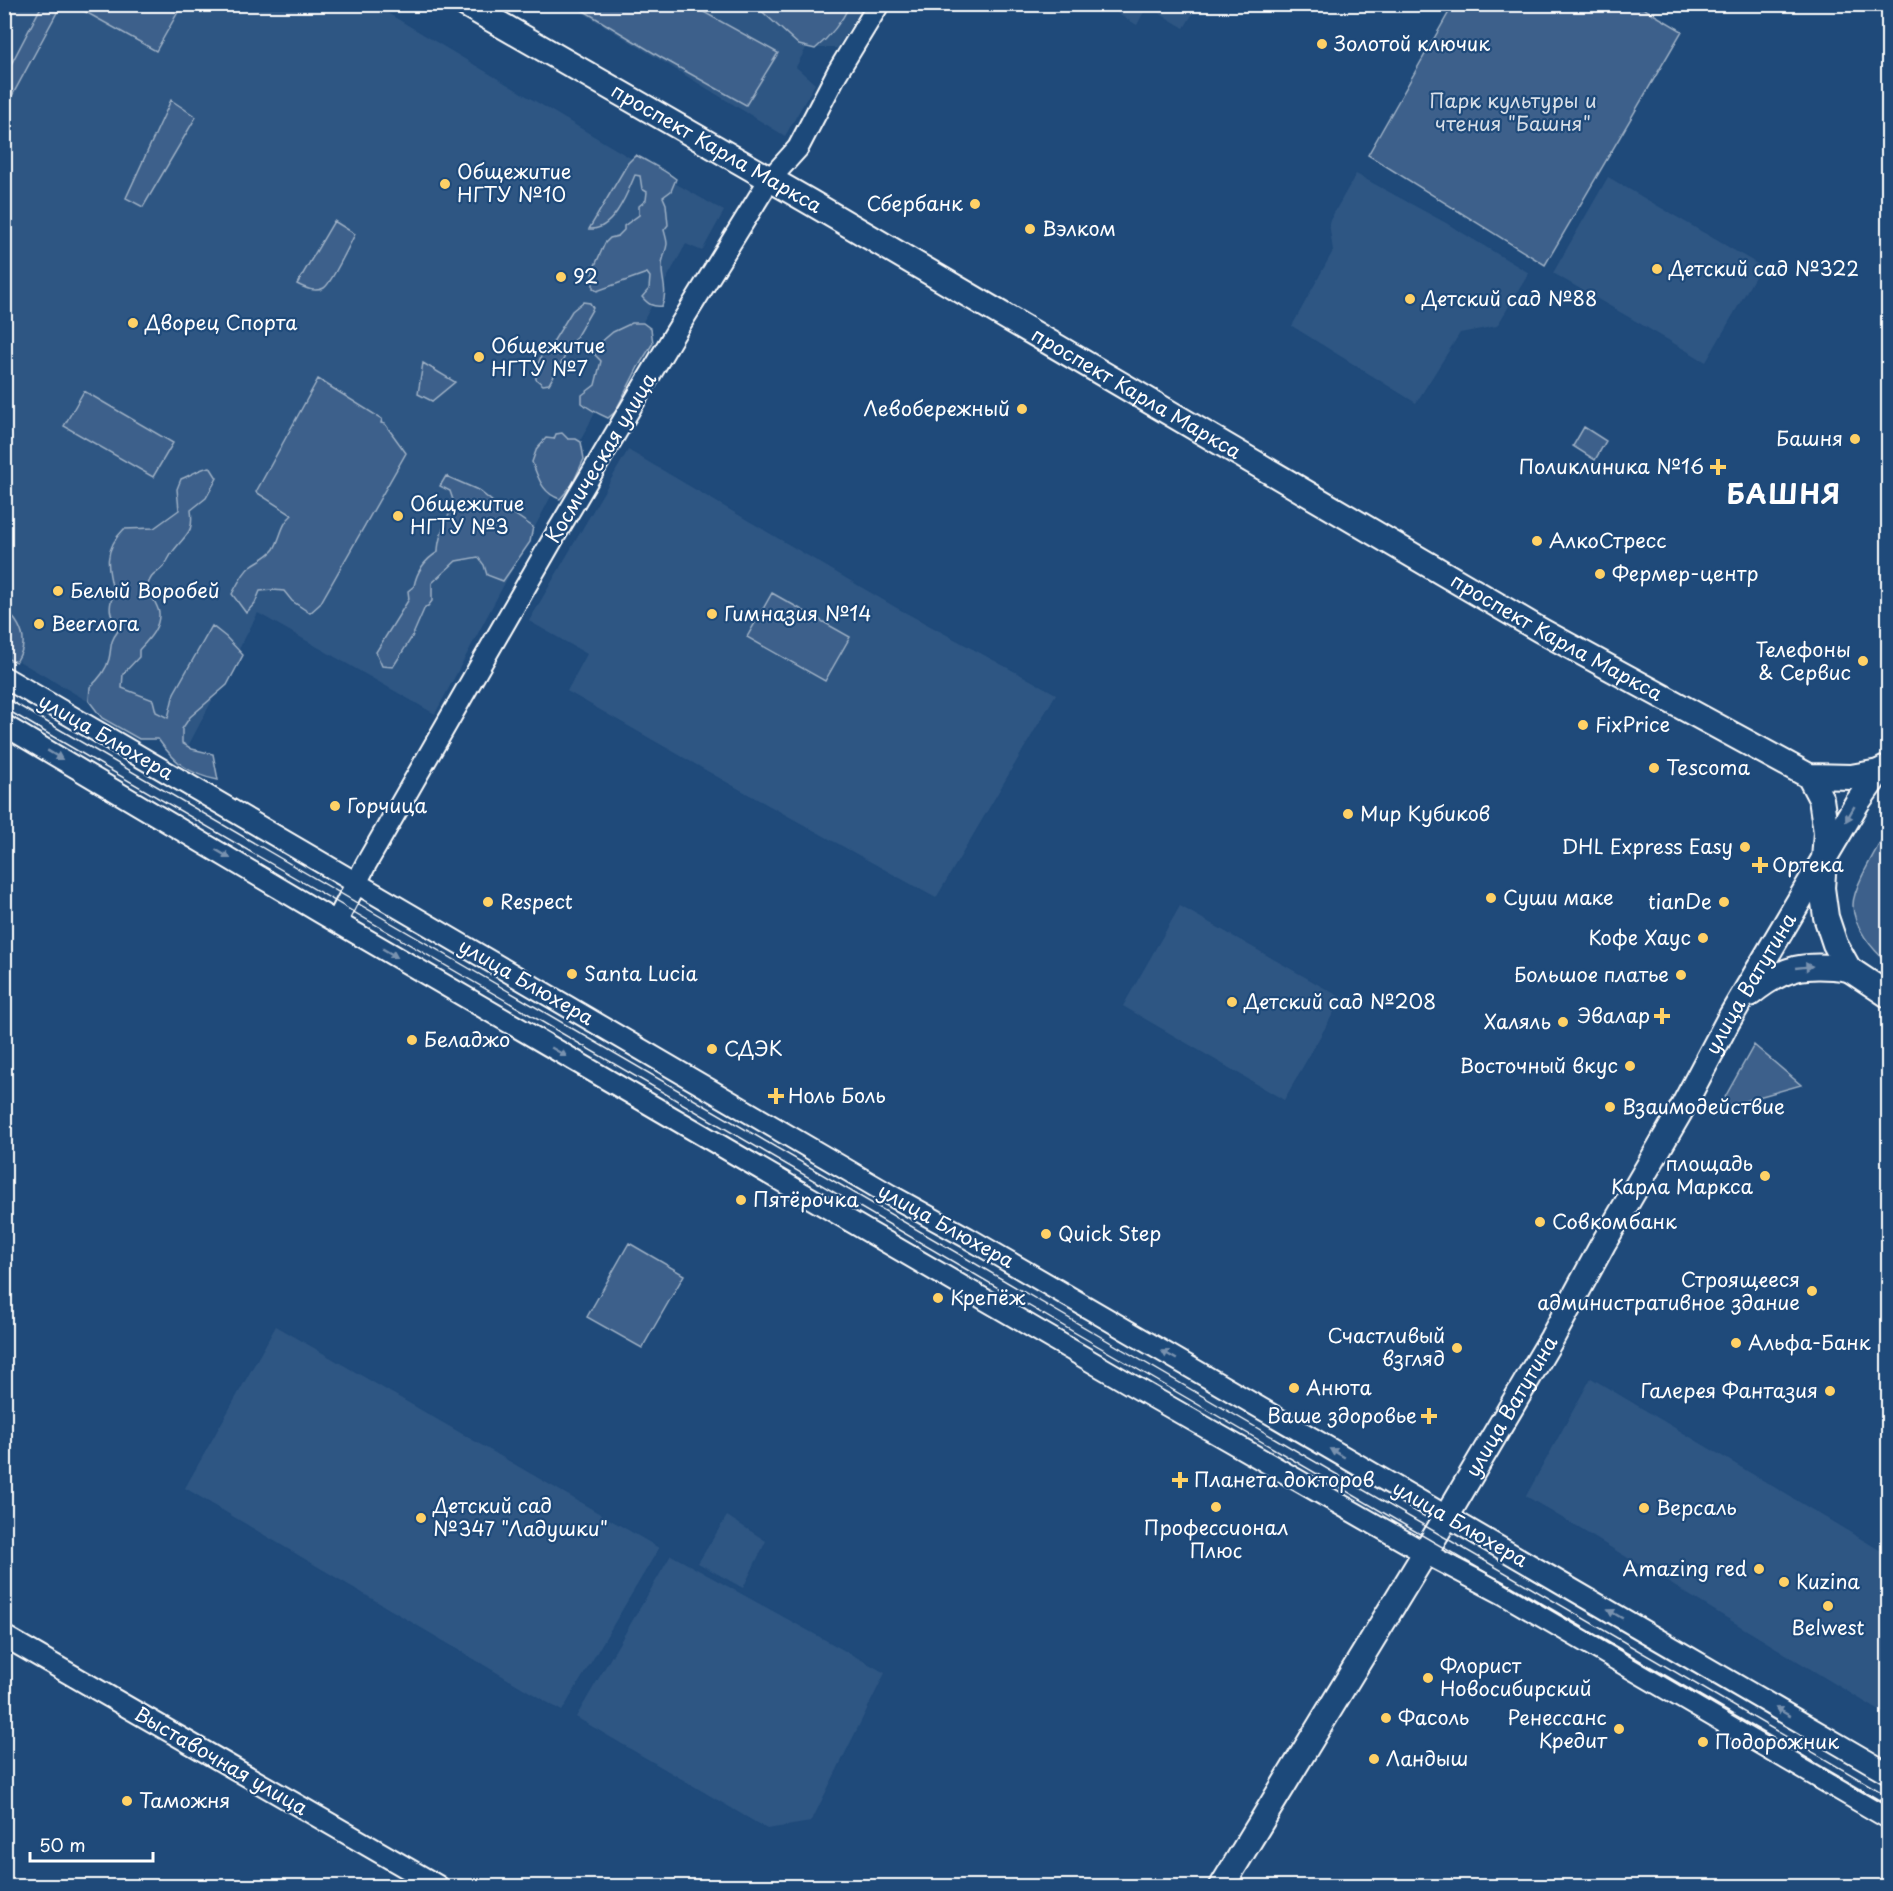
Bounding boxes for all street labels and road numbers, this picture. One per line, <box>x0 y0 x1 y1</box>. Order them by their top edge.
street label: проспект Карла Маркса <box>606 75 829 220</box>
street label: проспект Карла Маркса <box>1026 319 1248 466</box>
street label: Космическая улица <box>537 366 663 548</box>
street label: проспект Карла Маркса <box>1445 565 1669 708</box>
street label: улица Блюхера <box>33 685 180 787</box>
street label: улица Ватутина <box>1697 906 1803 1059</box>
street label: улица Блюхера <box>453 930 600 1032</box>
street label: улица Блюхера <box>873 1175 1021 1275</box>
street label: улица Ватутина <box>1457 1329 1564 1482</box>
street label: улица Блюхера <box>1387 1472 1534 1574</box>
street label: Выставочная улица <box>129 1698 314 1822</box>

